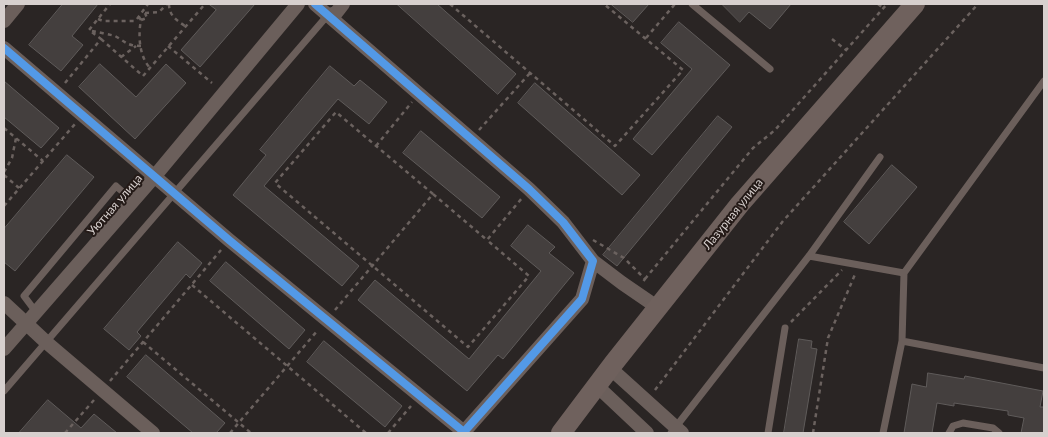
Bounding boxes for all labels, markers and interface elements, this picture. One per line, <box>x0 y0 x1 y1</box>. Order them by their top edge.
street label: Уютная улица <box>85 171 145 239</box>
street label: Лазурная улица <box>700 176 766 252</box>

